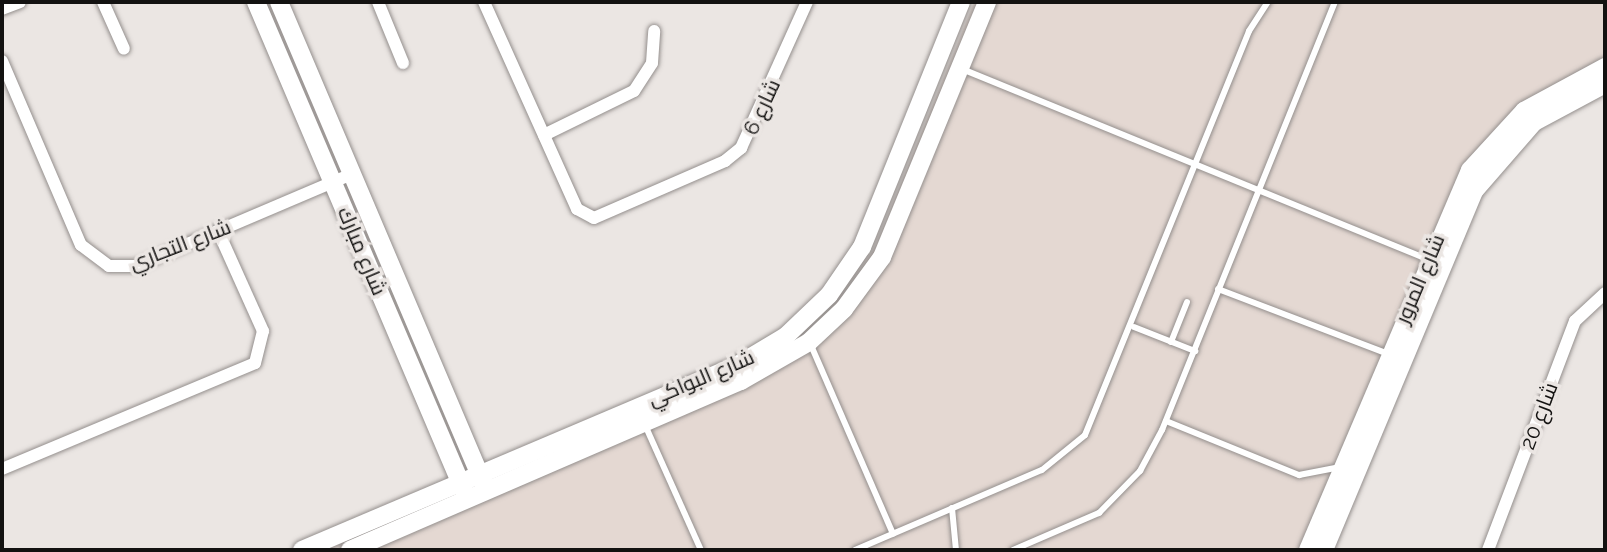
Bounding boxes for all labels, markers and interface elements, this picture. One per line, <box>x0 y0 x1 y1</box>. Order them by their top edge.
street label: شارع 6 <box>738 75 786 139</box>
street label: شارع مبارك <box>332 203 392 299</box>
street label: شارع التجاري <box>126 214 234 276</box>
street label: شارع المرور <box>1390 230 1450 328</box>
street label: شارع البواكي <box>644 344 758 412</box>
street label: شارع 20 <box>1515 379 1563 453</box>

